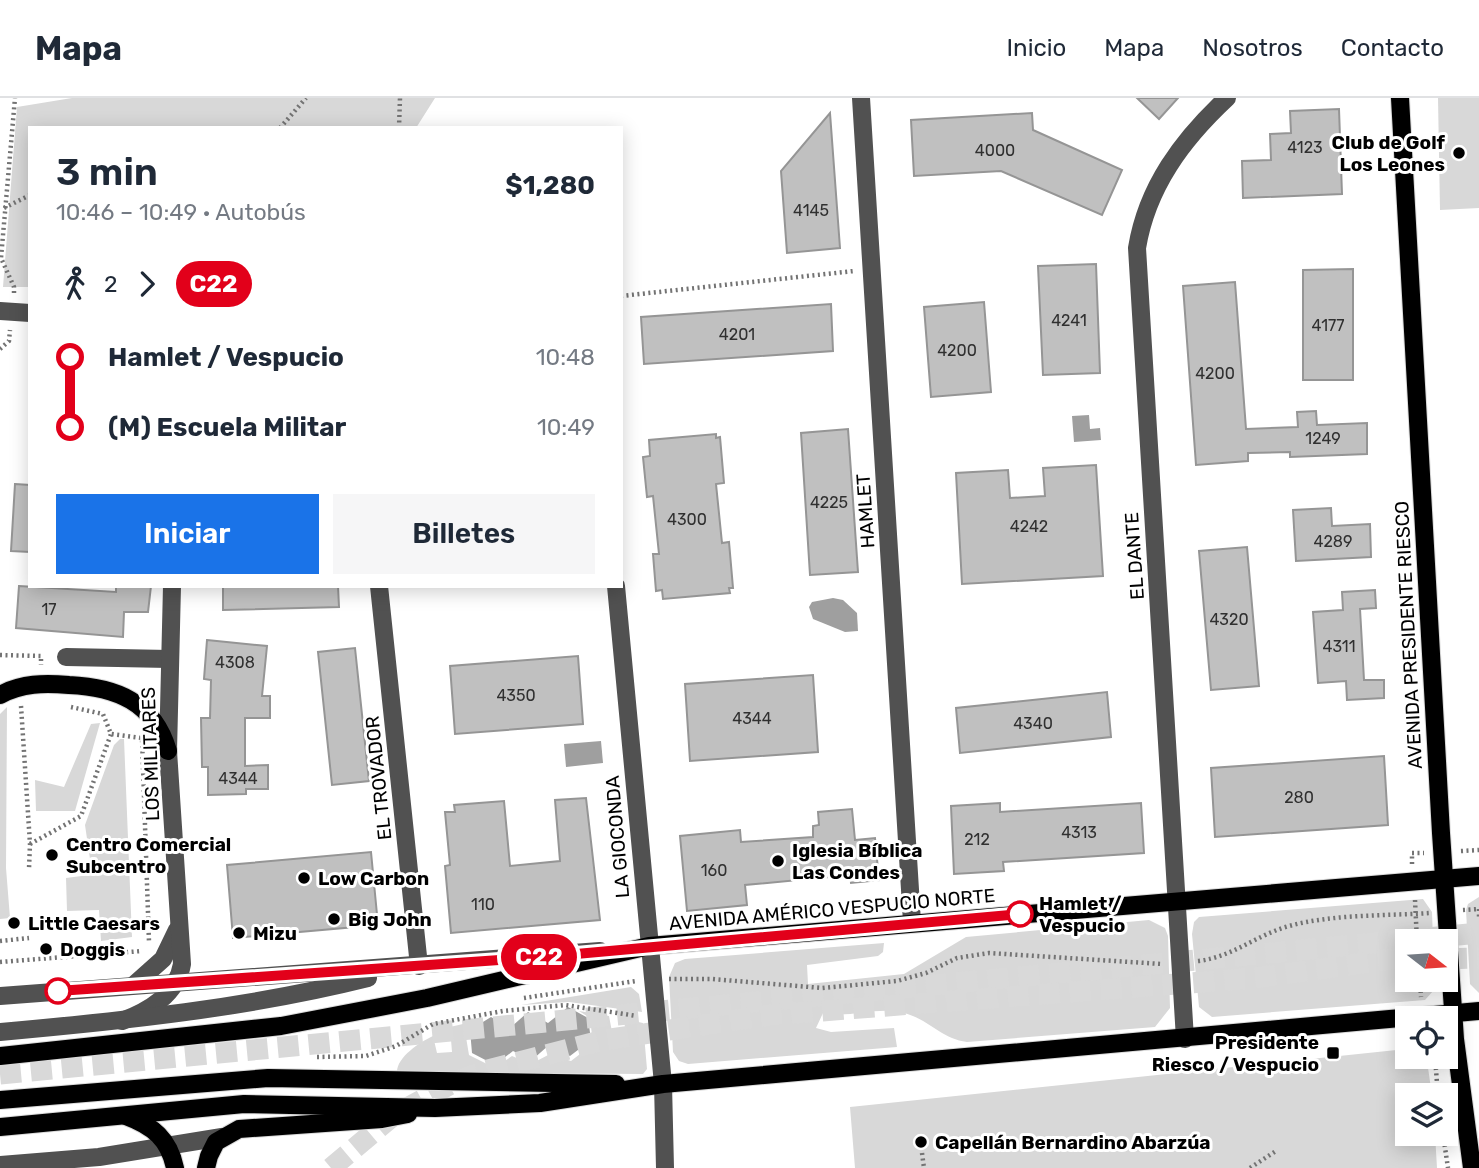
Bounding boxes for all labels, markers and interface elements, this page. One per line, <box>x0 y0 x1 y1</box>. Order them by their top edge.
text: Mapa <box>35 29 122 68</box>
text: Inicio <box>1007 34 1066 62</box>
text: Mapa <box>1104 34 1164 62</box>
text: Nosotros <box>1202 34 1303 62</box>
text: Contacto <box>1341 34 1444 62</box>
place label: Club de Golf Los Leones <box>1332 131 1446 176</box>
house number: 4123 <box>1287 138 1323 157</box>
house number: 4000 <box>975 141 1015 160</box>
marker: Club de Golf Los Leones <box>1451 145 1467 161</box>
text: 3 min <box>56 149 158 195</box>
text: $1,280 <box>505 170 595 201</box>
text: 10:46 – 10:49 · Autobús <box>56 198 306 226</box>
house number: 4145 <box>793 201 829 220</box>
icon: walk <box>56 265 94 303</box>
icon: forward <box>128 265 166 303</box>
text: 2 <box>104 270 118 298</box>
text: C22 <box>190 270 238 298</box>
house number: 4241 <box>1051 311 1087 330</box>
house number: 4177 <box>1312 316 1344 335</box>
house number: 4201 <box>719 325 755 344</box>
house number: 4200 <box>937 341 977 360</box>
text: Hamlet / Vespucio <box>108 342 344 373</box>
text: 10:48 <box>536 343 595 371</box>
house number: 4200 <box>1195 364 1235 383</box>
text: (M) Escuela Militar <box>108 412 346 443</box>
text: 10:49 <box>537 413 595 441</box>
house number: 1249 <box>1305 429 1341 448</box>
street label: HAMLET <box>851 473 880 549</box>
house number: 4225 <box>810 493 848 512</box>
button: Iniciar <box>56 494 319 574</box>
button: Billetes <box>333 494 595 574</box>
street label: AVENIDA PRESIDENTE RIESCO <box>1390 500 1427 770</box>
house number: 4300 <box>667 510 707 529</box>
street label: EL DANTE <box>1120 511 1149 601</box>
house number: 4242 <box>1010 517 1048 536</box>
house number: 4289 <box>1314 532 1353 551</box>
house number: 17 <box>41 600 57 619</box>
house number: 4320 <box>1209 610 1249 629</box>
house number: 4311 <box>1323 637 1355 656</box>
house number: 4308 <box>215 653 255 672</box>
house number: 4350 <box>496 686 536 705</box>
street label: LOS MILITARES <box>137 687 164 821</box>
house number: 4344 <box>732 709 772 728</box>
house number: 4340 <box>1013 714 1053 733</box>
street label: EL TROVADOR <box>361 715 396 841</box>
house number: 4344 <box>218 769 258 788</box>
street label: LA GIOCONDA <box>601 774 634 899</box>
house number: 280 <box>1284 788 1314 807</box>
house number: 4313 <box>1061 823 1097 842</box>
house number: 212 <box>964 830 990 849</box>
place label: Centro Comercial Subcentro <box>66 833 231 878</box>
place label: Iglesia Bíblica Las Condes <box>792 839 922 884</box>
marker: Centro Comercial Subcentro <box>44 847 60 863</box>
marker: Iglesia Bíblica Las Condes <box>770 853 786 869</box>
house number: 160 <box>701 861 727 880</box>
place label: Low Carbon <box>318 867 429 890</box>
marker: Low Carbon <box>296 870 312 886</box>
street label: AVENIDA AMÉRICO VESPUCIO NORTE <box>668 884 996 935</box>
place label: Hamlet / Vespucio <box>1039 892 1125 937</box>
house number: 110 <box>471 895 495 914</box>
marker: Hamlet / Vespucio <box>1007 901 1033 927</box>
place label: Big John <box>348 908 432 931</box>
marker: Big John <box>326 911 342 927</box>
place label: Little Caesars <box>28 912 160 935</box>
marker: Little Caesars <box>6 915 22 931</box>
place label: Mizu <box>253 922 297 945</box>
marker: Mizu <box>231 925 247 941</box>
north arrow <box>1395 929 1458 992</box>
map controls <box>1395 929 1458 1146</box>
line badge: C22 <box>499 934 579 980</box>
place label: Doggis <box>60 938 125 961</box>
marker: Doggis <box>38 941 54 957</box>
text: C22 <box>515 943 563 971</box>
unlabelled marker <box>45 978 71 1004</box>
button: locate <box>1395 1006 1458 1069</box>
place label: Presidente Riesco / Vespucio <box>1152 1031 1319 1076</box>
marker: Presidente Riesco / Vespucio <box>1325 1045 1341 1061</box>
button: layers <box>1395 1083 1458 1146</box>
place label: Capellán Bernardino Abarzúa <box>935 1131 1211 1154</box>
marker: Capellán Bernardino Abarzúa <box>913 1134 929 1150</box>

